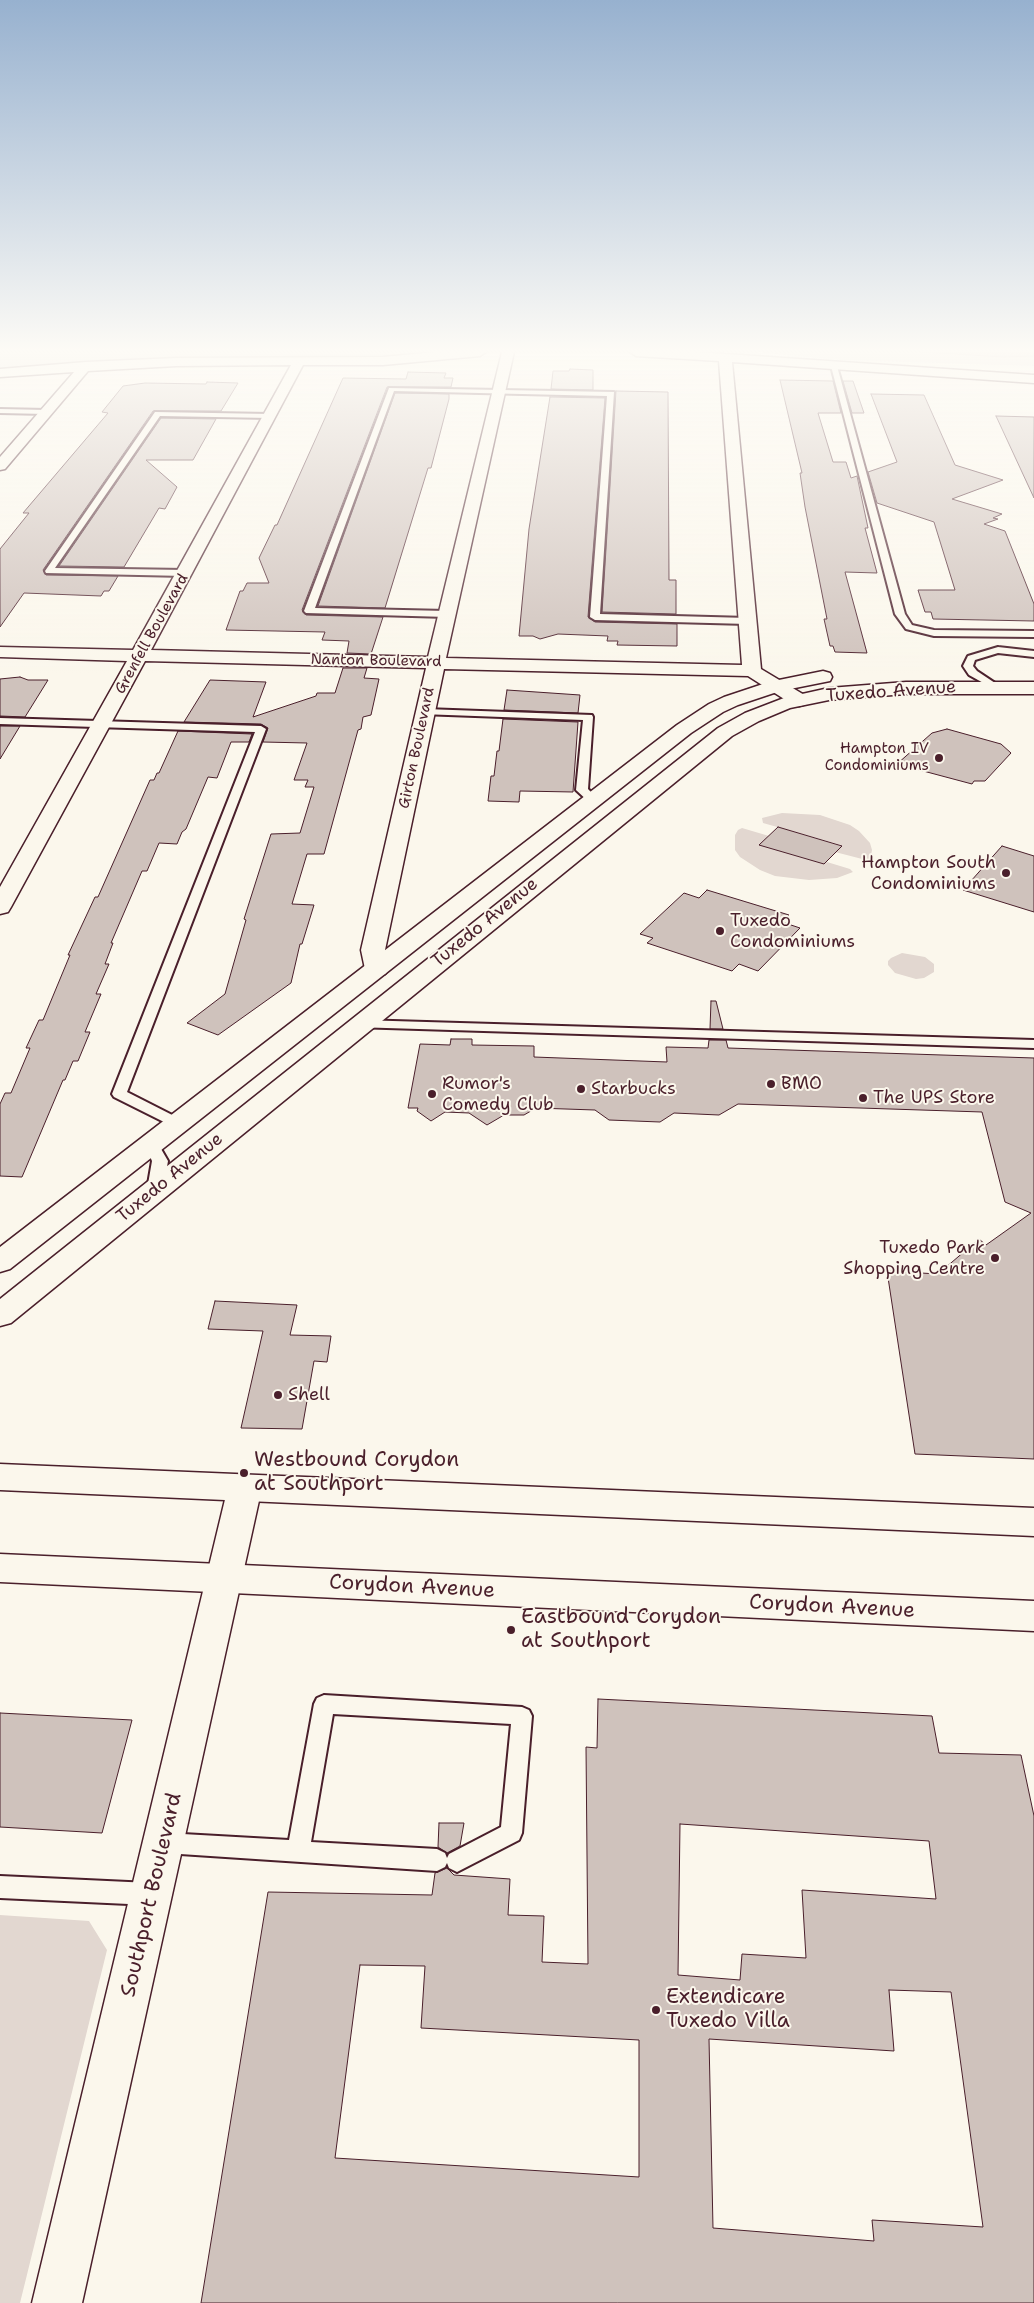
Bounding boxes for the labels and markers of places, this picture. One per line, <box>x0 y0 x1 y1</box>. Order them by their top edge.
place label: Hampton IV Condominiums <box>825 740 929 775</box>
marker: Hampton IV Condominiums <box>933 752 945 764</box>
place label: Hampton South Condominiums <box>861 852 996 894</box>
marker: Hampton South Condominiums <box>1000 867 1012 879</box>
place label: Tuxedo Condominiums <box>730 910 855 952</box>
marker: Tuxedo Condominiums <box>714 925 726 937</box>
place label: Rumor's Comedy Club <box>442 1073 554 1116</box>
place label: BMO <box>781 1073 822 1095</box>
place label: Starbucks <box>591 1078 676 1100</box>
marker: BMO <box>765 1078 777 1090</box>
marker: Starbucks <box>575 1083 587 1095</box>
place label: The UPS Store <box>873 1087 995 1109</box>
marker: Rumor's Comedy Club <box>426 1088 438 1100</box>
marker: The UPS Store <box>857 1092 869 1104</box>
place label: Tuxedo Park Shopping Centre <box>843 1237 985 1280</box>
marker: Tuxedo Park Shopping Centre <box>989 1252 1001 1264</box>
place label: Shell <box>288 1384 330 1406</box>
marker: Shell <box>272 1389 284 1401</box>
place label: Westbound Corydon at Southport <box>254 1448 459 1498</box>
marker: Westbound Corydon at Southport <box>238 1467 250 1479</box>
place label: Eastbound Corydon at Southport <box>521 1605 721 1655</box>
marker: Eastbound Corydon at Southport <box>505 1624 517 1636</box>
place label: Extendicare Tuxedo Villa <box>666 1985 790 2035</box>
marker: Extendicare Tuxedo Villa <box>650 2004 662 2016</box>

